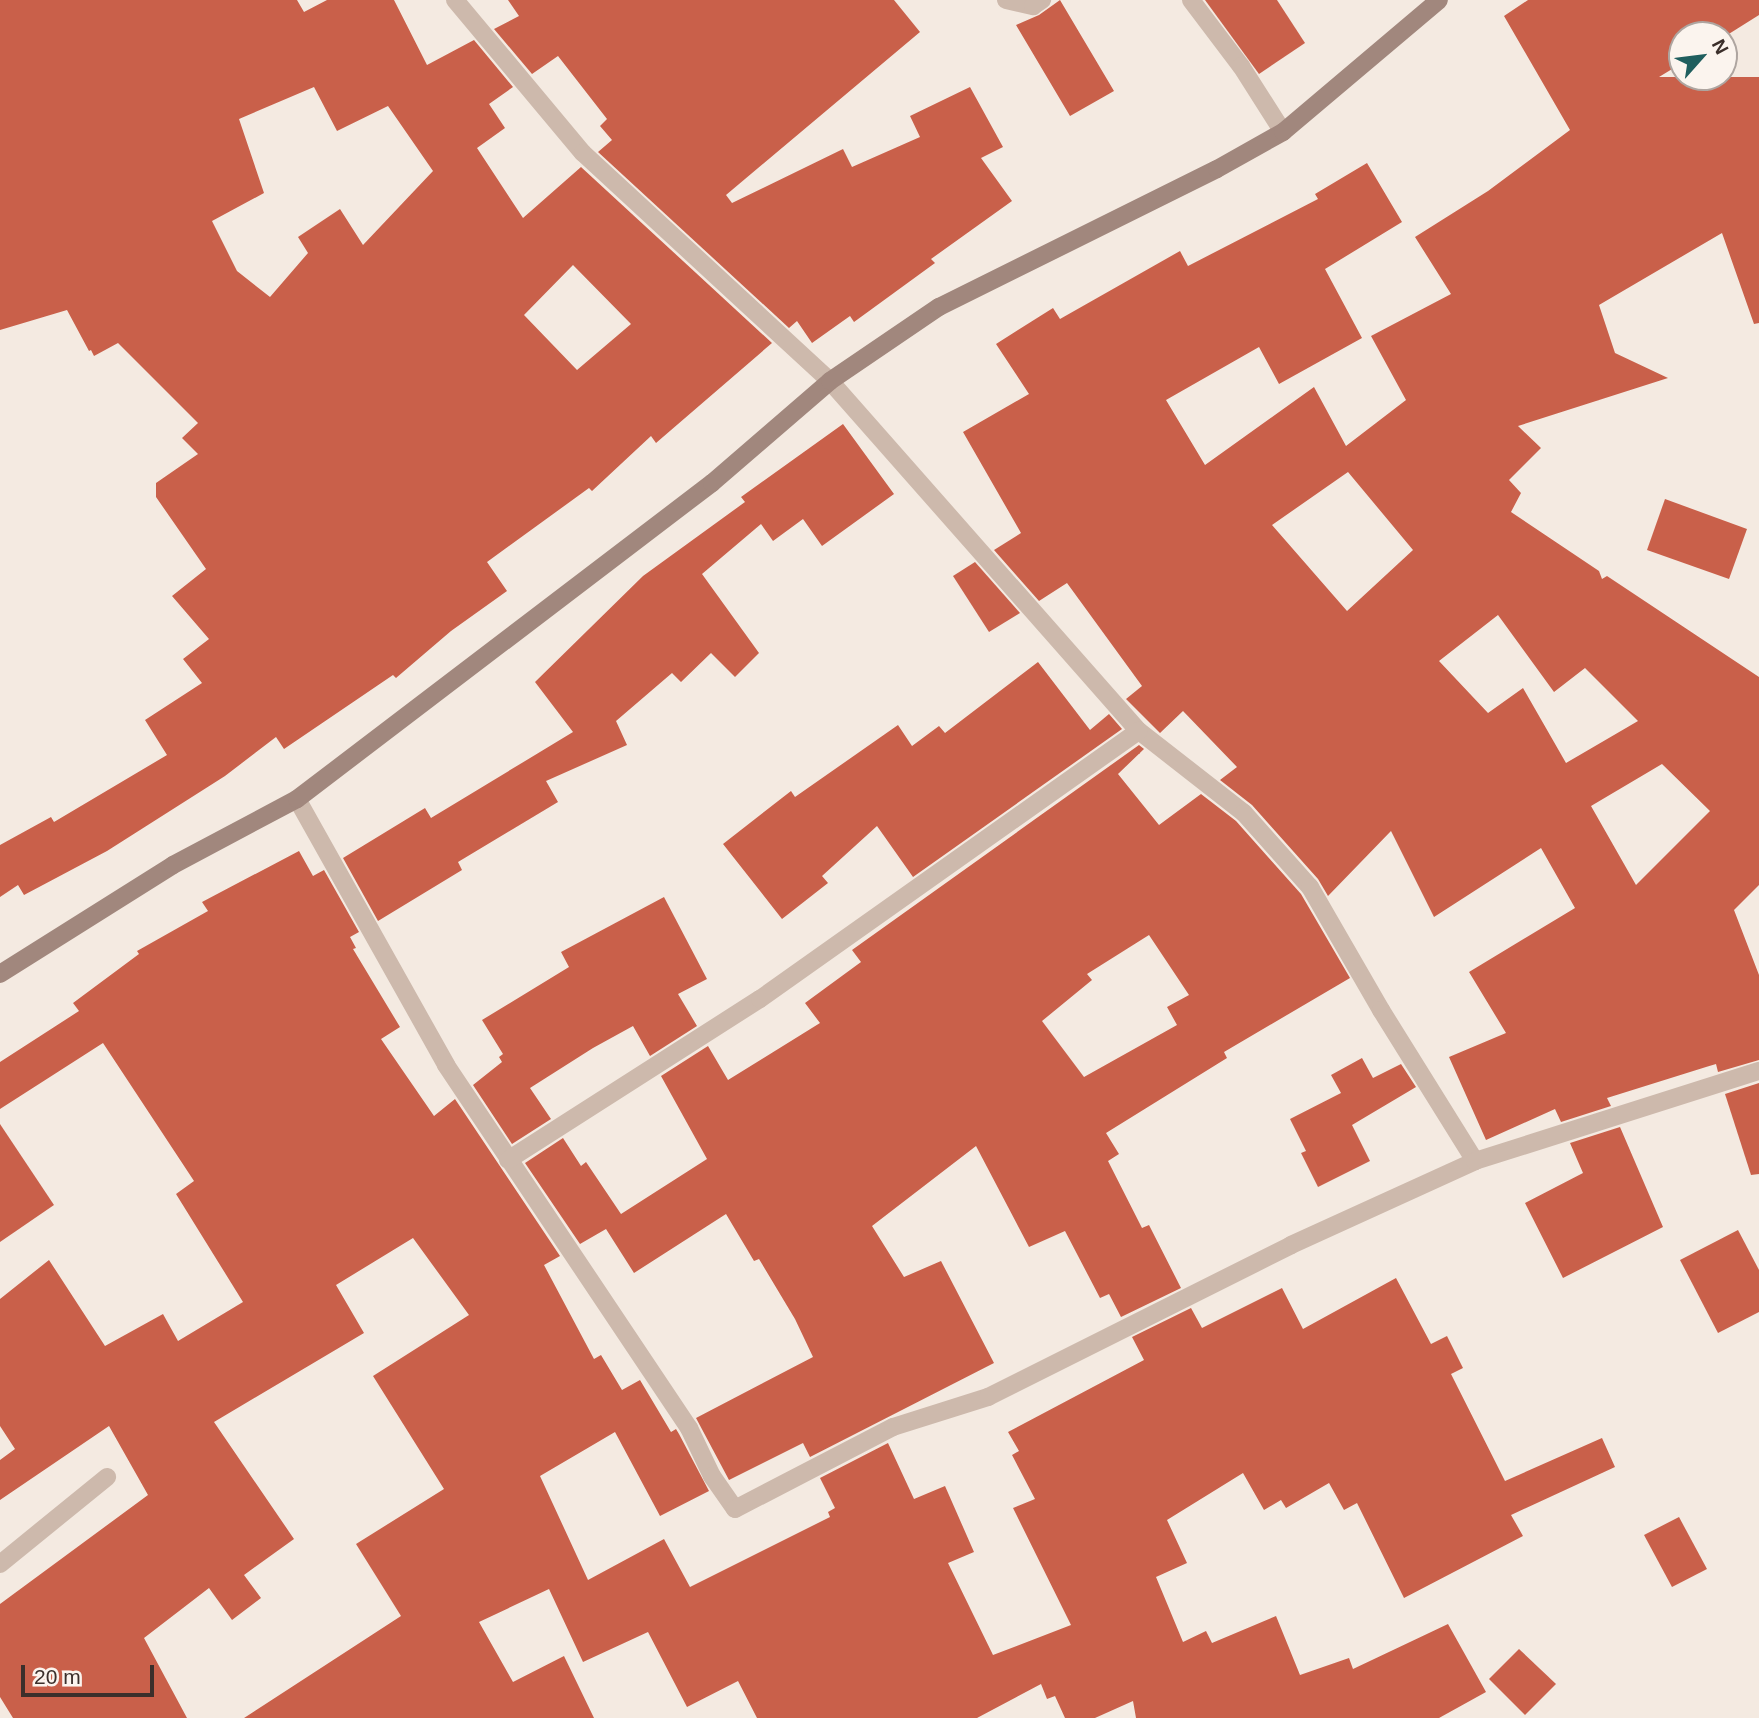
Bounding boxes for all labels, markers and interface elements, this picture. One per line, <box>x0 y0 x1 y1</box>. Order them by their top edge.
north arrow <box>1668 21 1738 91</box>
text: N <box>1708 36 1733 58</box>
scale bar <box>24 1652 158 1696</box>
text: 20 m <box>34 1665 81 1688</box>

